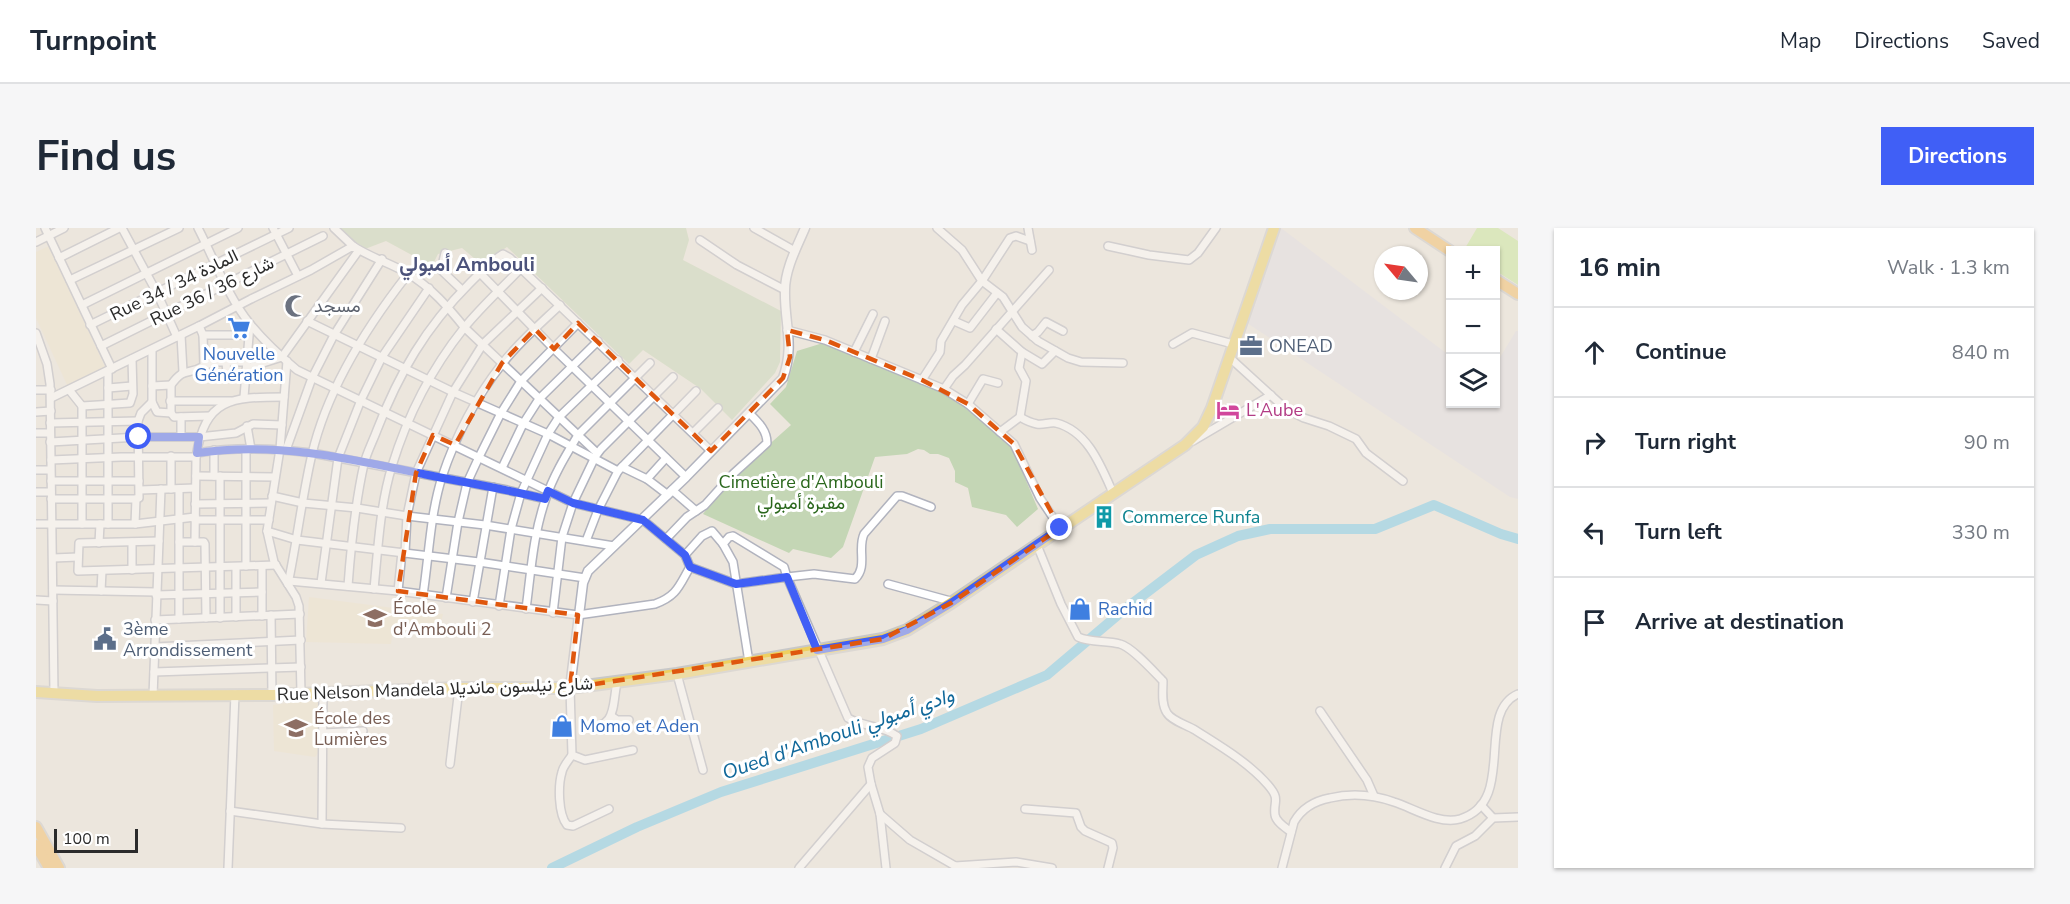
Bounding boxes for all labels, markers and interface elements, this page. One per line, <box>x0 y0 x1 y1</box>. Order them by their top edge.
text: Turnpoint <box>30 22 156 60</box>
text: Map <box>1780 27 1821 55</box>
text: Directions <box>1854 27 1949 55</box>
text: Saved <box>1982 27 2040 55</box>
button: Directions <box>1881 127 2034 185</box>
text: Find us <box>36 128 176 185</box>
street label: Rue 34 / المادة 34 <box>106 244 242 326</box>
north arrow <box>1374 246 1428 300</box>
map controls <box>1446 246 1500 408</box>
button: + <box>1446 246 1500 300</box>
text: 16 min <box>1578 250 1661 285</box>
street label: Rue 36 / شارع 36 <box>146 251 278 331</box>
district label: أمبولي Ambouli <box>399 251 535 281</box>
text: Walk · 1.3 km <box>1887 254 2010 281</box>
mosque icon: مسجد <box>283 293 309 319</box>
place label: مسجد <box>314 294 361 318</box>
button: − <box>1446 300 1500 354</box>
supermarket icon: Nouvelle Génération <box>226 315 252 341</box>
office icon: ONEAD <box>1238 333 1264 359</box>
place label: ONEAD <box>1269 334 1333 358</box>
icon: ahead <box>1578 336 1611 369</box>
text: Continue <box>1635 337 1726 367</box>
text: 840 m <box>1952 339 2010 366</box>
place label: Nouvelle Génération <box>194 342 284 387</box>
button: layers <box>1446 354 1500 408</box>
hotel icon: L'Aube <box>1215 397 1241 423</box>
place label: L'Aube <box>1246 398 1303 422</box>
route start <box>125 423 151 449</box>
icon: right <box>1578 426 1611 459</box>
text: Turn right <box>1635 427 1736 457</box>
text: 90 m <box>1964 429 2010 456</box>
park label: Cimetière d'Ambouli مقبرة أمبولي <box>719 470 883 518</box>
building icon: Commerce Runfa <box>1091 504 1117 530</box>
place label: Commerce Runfa <box>1122 505 1260 529</box>
route end <box>1046 514 1072 540</box>
icon: left <box>1578 516 1611 549</box>
text: Turn left <box>1635 517 1722 547</box>
text: 330 m <box>1952 519 2010 546</box>
place label: École d'Ambouli 2 <box>393 596 492 641</box>
shop icon: Rachid <box>1067 596 1093 622</box>
place label: Rachid <box>1098 597 1153 621</box>
school or university icon: École d'Ambouli 2 <box>362 605 388 631</box>
icon: arrive <box>1578 606 1611 639</box>
text: Arrive at destination <box>1635 607 1844 637</box>
place label: 3ème Arrondissement <box>123 617 253 662</box>
public building icon: 3ème Arrondissement <box>92 626 118 652</box>
street label: Rue Nelson Mandela شارع نيلسون مانديلا <box>276 671 594 707</box>
water label: Oued d'Ambouli وادي أمبولي <box>718 682 959 789</box>
place label: École des Lumières <box>314 706 391 751</box>
shop icon: Momo et Aden <box>549 713 575 739</box>
place label: Momo et Aden <box>580 714 699 738</box>
school or university icon: École des Lumières <box>283 715 309 741</box>
scale bar <box>54 826 138 854</box>
text: 100 m <box>63 828 110 850</box>

